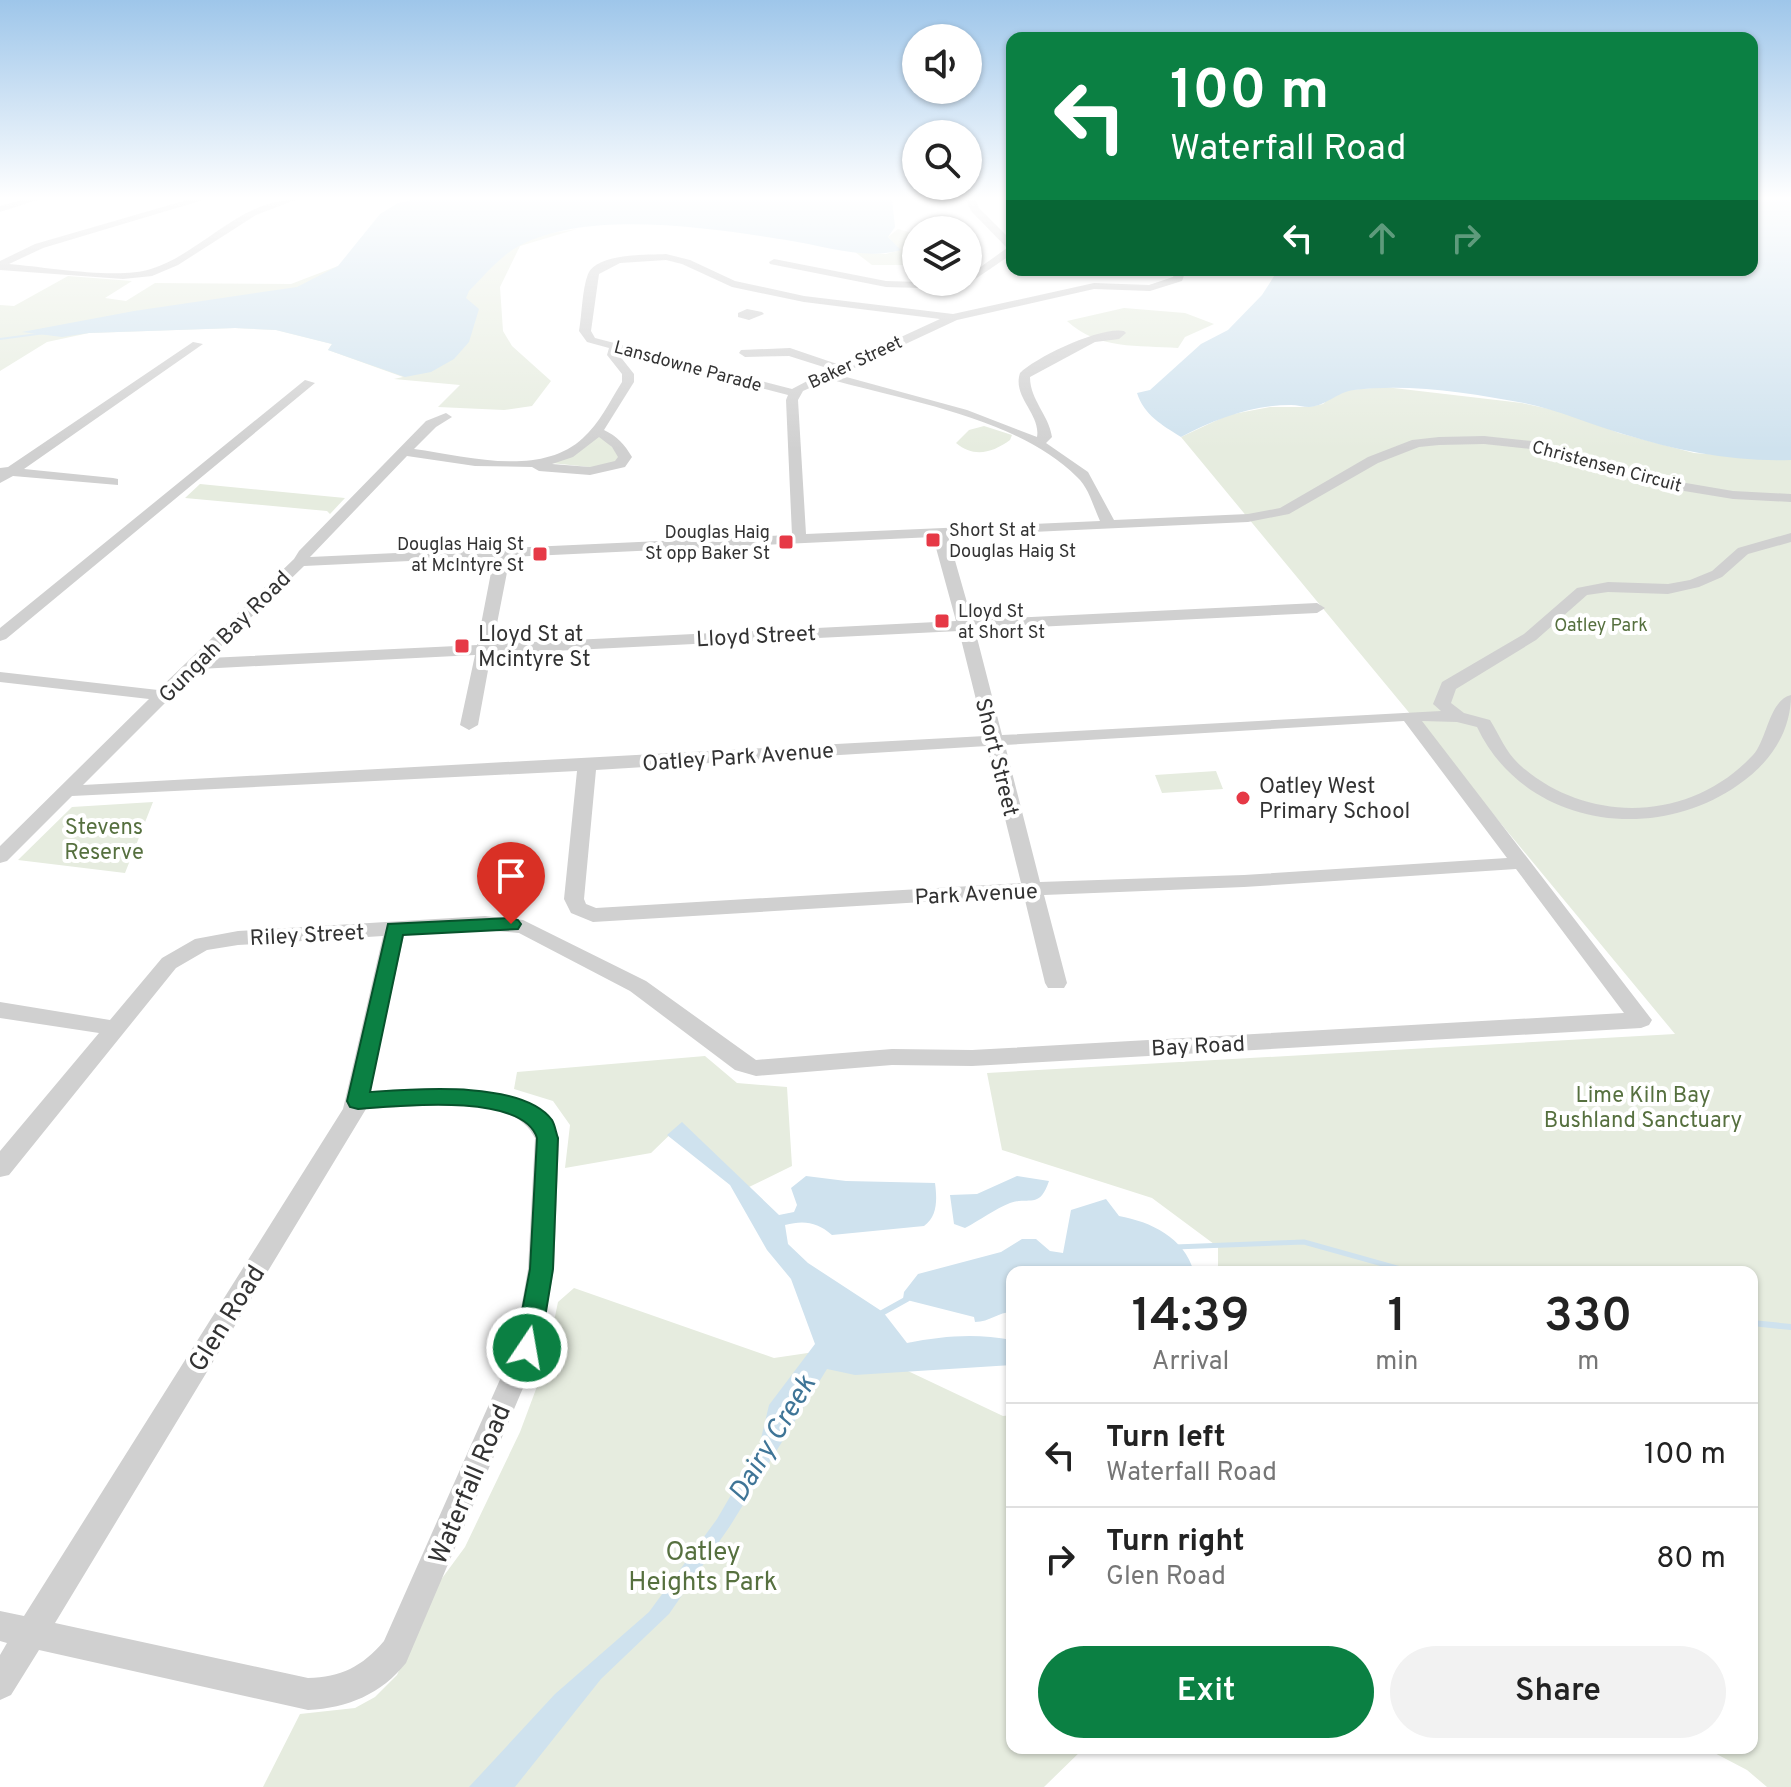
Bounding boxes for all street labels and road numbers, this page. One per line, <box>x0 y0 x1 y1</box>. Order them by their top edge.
street label: Baker Street <box>805 332 906 395</box>
street label: Lansdowne Parade <box>611 337 764 398</box>
street label: Christensen Circuit <box>1529 436 1684 498</box>
street label: Gungah Bay Road <box>154 566 298 710</box>
street label: Lloyd Street <box>696 621 817 654</box>
street label: Short Street <box>968 696 1023 820</box>
street label: Oatley Park Avenue <box>641 738 835 779</box>
street label: Park Avenue <box>914 879 1038 912</box>
street label: Riley Street <box>249 920 365 953</box>
street label: Bay Road <box>1151 1032 1246 1063</box>
street label: Glen Road <box>182 1260 274 1379</box>
street label: Waterfall Road <box>423 1400 520 1570</box>

